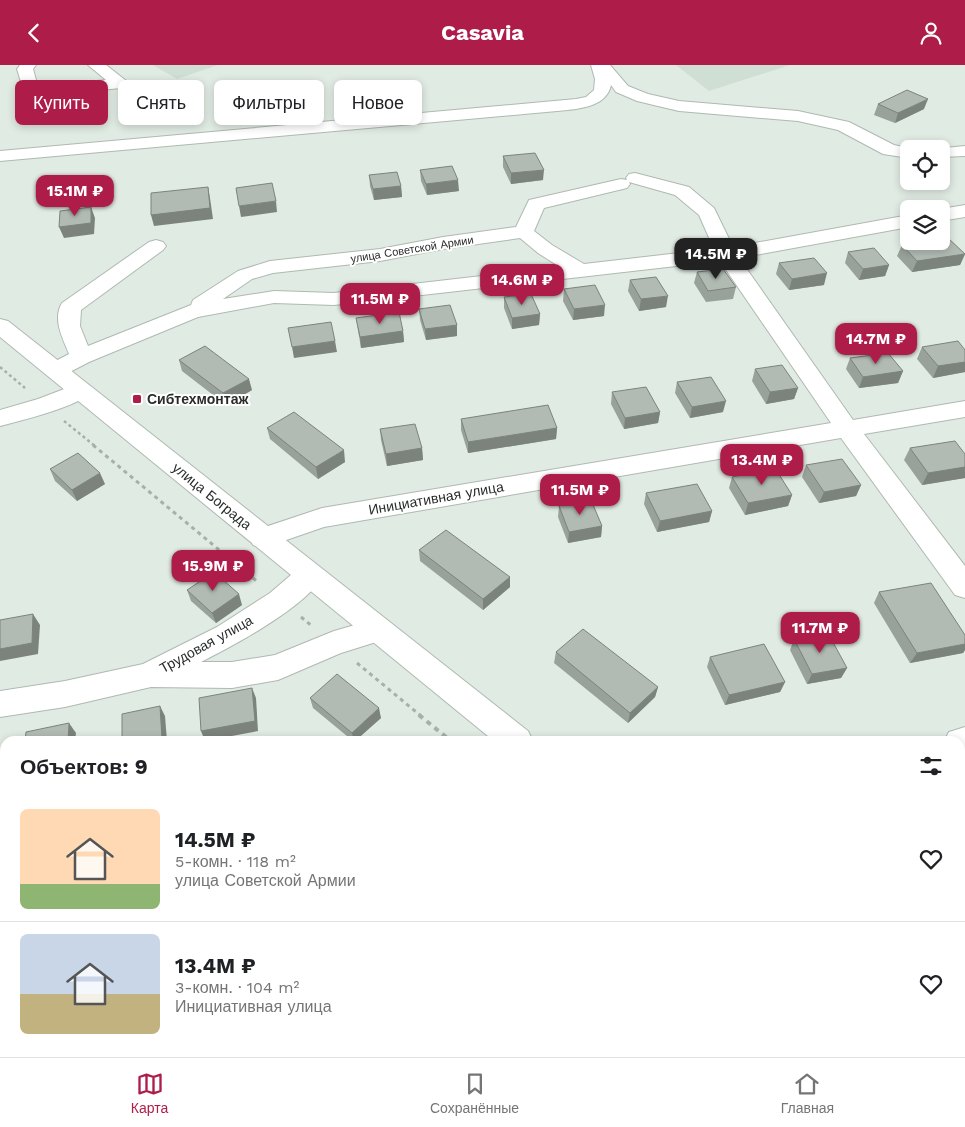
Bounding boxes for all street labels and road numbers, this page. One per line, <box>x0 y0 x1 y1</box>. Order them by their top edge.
street label: улица Советской Армии <box>350 233 474 266</box>
street label: улица Бограда <box>169 459 255 533</box>
street label: Инициативная улица <box>367 478 505 518</box>
street label: Трудовая улица <box>157 612 255 676</box>

